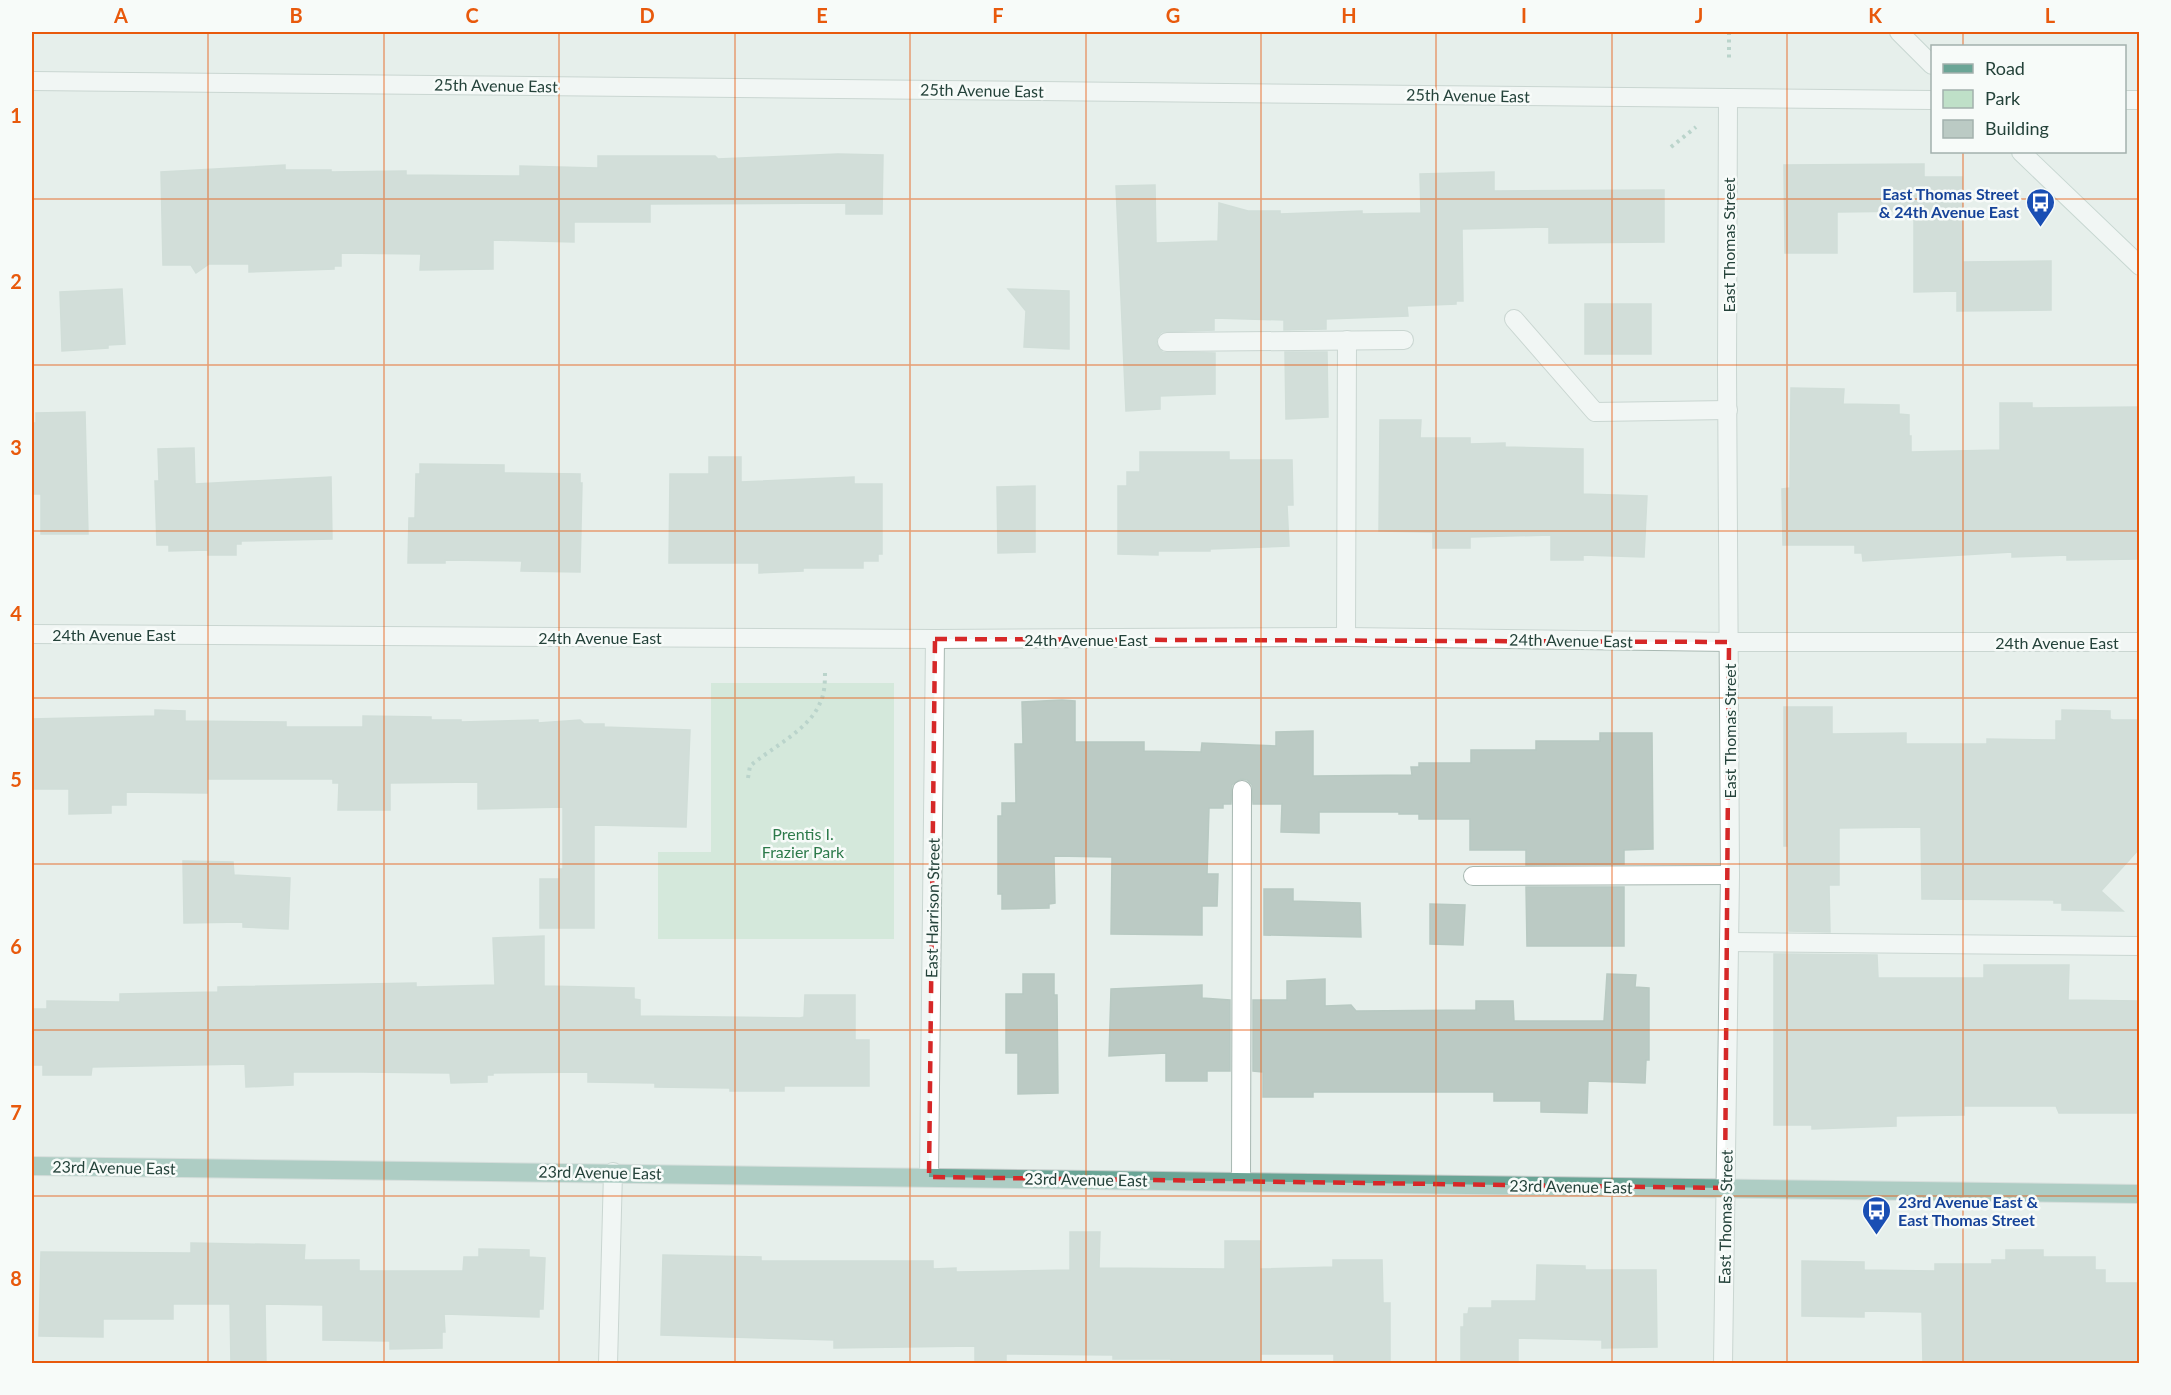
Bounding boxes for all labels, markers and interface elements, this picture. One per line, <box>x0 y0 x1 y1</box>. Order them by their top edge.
text: A <box>113 3 128 27</box>
text: B <box>289 3 303 27</box>
text: C <box>465 3 479 27</box>
text: D <box>639 3 655 27</box>
text: E <box>816 3 828 27</box>
text: F <box>992 3 1004 27</box>
text: G <box>1166 3 1180 27</box>
text: H <box>1341 3 1357 27</box>
text: I <box>1521 3 1527 27</box>
text: J <box>1695 3 1703 27</box>
text: K <box>1868 3 1882 27</box>
text: L <box>2045 3 2056 27</box>
legend <box>1931 45 2126 153</box>
text: Road <box>1985 57 2025 79</box>
street label: 25th Avenue East <box>434 74 558 96</box>
street label: 25th Avenue East <box>920 79 1044 101</box>
street label: 25th Avenue East <box>1406 84 1530 106</box>
text: Park <box>1985 87 2021 109</box>
text: 1 <box>10 103 22 127</box>
text: Building <box>1985 117 2049 139</box>
street label: East Thomas Street <box>1719 177 1738 312</box>
place label: East Thomas Street & 24th Avenue East <box>1879 184 2019 221</box>
bus stop icon: East Thomas Street & 24th Avenue East <box>2024 186 2056 228</box>
text: 2 <box>10 269 22 293</box>
text: 3 <box>10 435 22 459</box>
text: 4 <box>10 601 22 625</box>
street label: 24th Avenue East <box>52 625 176 644</box>
street label: 24th Avenue East <box>538 628 662 647</box>
street label: 24th Avenue East <box>1509 629 1633 651</box>
street label: 24th Avenue East <box>1024 630 1148 649</box>
street label: 24th Avenue East <box>1995 633 2119 652</box>
street label: East Thomas Street <box>1720 663 1739 798</box>
text: 5 <box>10 767 22 791</box>
park label: Prentis I. Frazier Park <box>762 824 845 861</box>
street label: East Harrison Street <box>921 837 943 978</box>
text: 6 <box>10 934 22 958</box>
text: 7 <box>10 1100 22 1124</box>
street label: East Thomas Street <box>1714 1149 1736 1285</box>
street label: 23rd Avenue East <box>52 1156 176 1178</box>
street label: 23rd Avenue East <box>538 1161 662 1183</box>
street label: 23rd Avenue East <box>1024 1168 1148 1190</box>
street label: 23rd Avenue East <box>1509 1175 1633 1197</box>
place label: 23rd Avenue East & East Thomas Street <box>1898 1192 2039 1229</box>
bus stop icon: 23rd Avenue East & East Thomas Street <box>1861 1194 1893 1236</box>
text: 8 <box>10 1266 22 1290</box>

